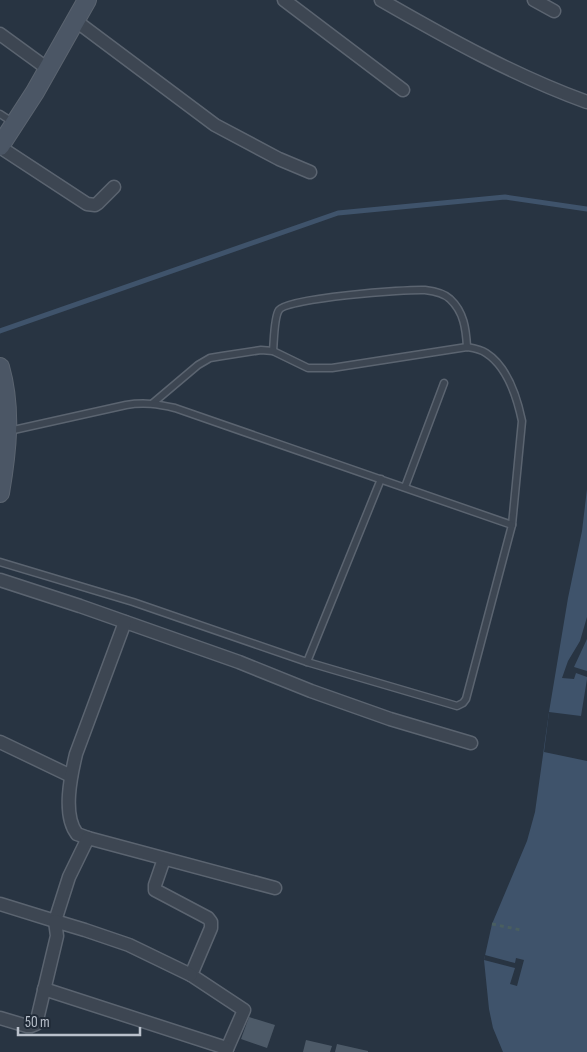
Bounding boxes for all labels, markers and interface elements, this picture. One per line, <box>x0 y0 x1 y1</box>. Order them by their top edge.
scale bar <box>18 1004 140 1036</box>
text: 50 m <box>25 1013 50 1032</box>

